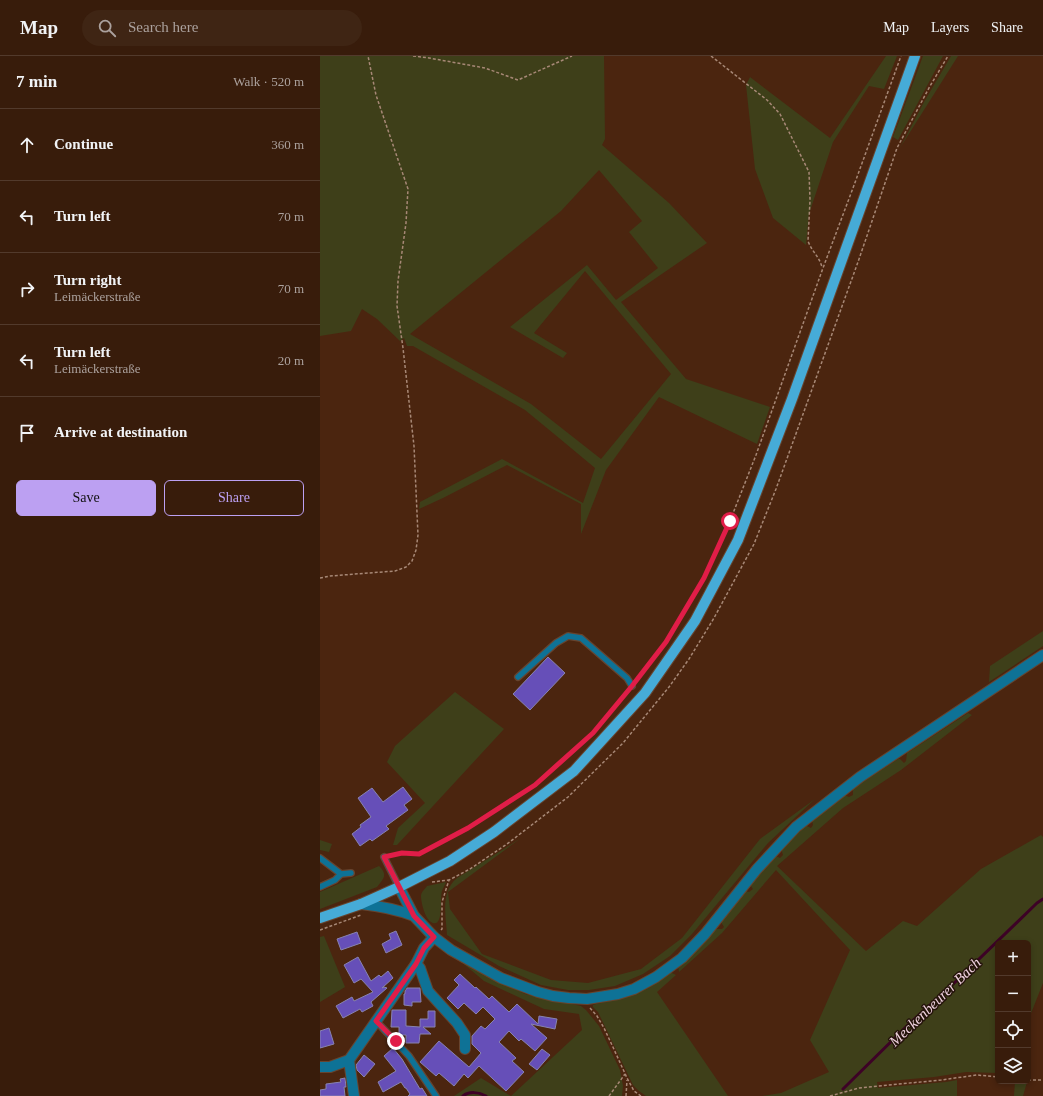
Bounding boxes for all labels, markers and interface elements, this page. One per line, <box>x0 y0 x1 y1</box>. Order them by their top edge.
search box <box>82 10 362 46</box>
text: Map <box>20 17 58 38</box>
icon: search <box>96 17 118 39</box>
text: Search here <box>128 19 198 35</box>
text: Map <box>883 20 909 35</box>
text: Layers <box>931 20 969 35</box>
text: Share <box>991 20 1023 35</box>
text: 7 min <box>16 72 57 91</box>
text: Walk · 520 m <box>233 74 304 89</box>
icon: ahead <box>16 134 38 156</box>
text: Continue <box>54 136 113 152</box>
text: 360 m <box>271 137 304 152</box>
icon: left <box>16 206 38 228</box>
text: Turn left <box>54 208 111 224</box>
text: 70 m <box>278 209 304 224</box>
text: Turn right <box>54 272 121 288</box>
icon: right <box>16 278 38 300</box>
text: 70 m <box>278 281 304 296</box>
text: Leimäckerstraße <box>54 289 141 304</box>
text: Turn left <box>54 344 111 360</box>
icon: left <box>16 350 38 372</box>
text: 20 m <box>278 353 304 368</box>
text: Leimäckerstraße <box>54 361 141 376</box>
icon: arrive <box>16 422 38 444</box>
text: Arrive at destination <box>54 424 187 440</box>
button: Save <box>16 480 156 516</box>
button: Share <box>164 480 304 516</box>
route start <box>721 512 739 530</box>
map controls <box>995 940 1031 1084</box>
button: + <box>995 940 1031 976</box>
water label: Meckenbeurer Bach <box>885 954 984 1050</box>
button: − <box>995 976 1031 1012</box>
button: locate <box>995 1012 1031 1048</box>
route end <box>387 1032 405 1050</box>
button: layers <box>995 1048 1031 1084</box>

